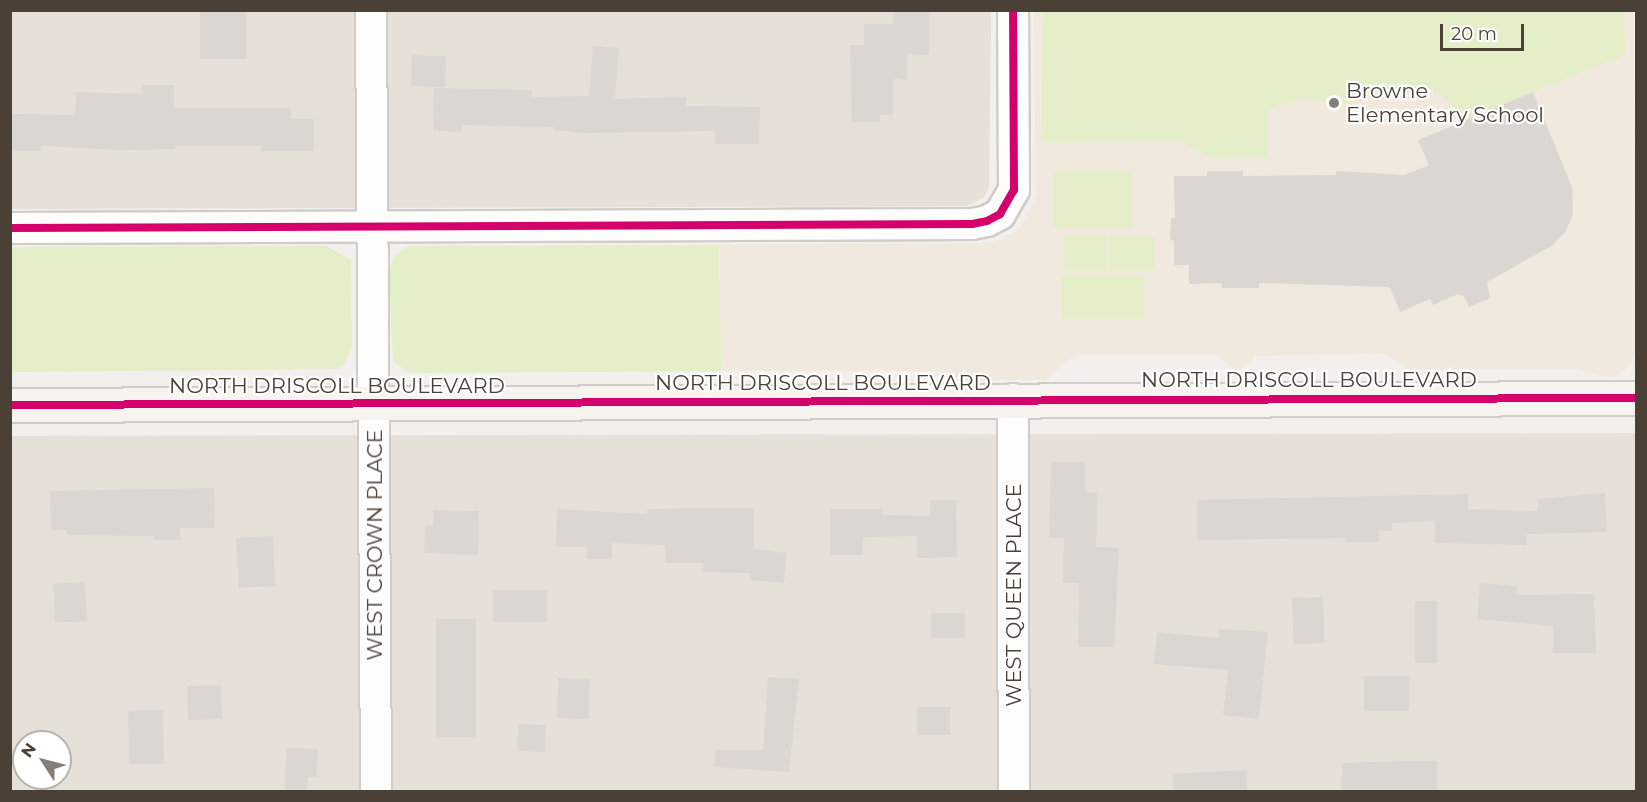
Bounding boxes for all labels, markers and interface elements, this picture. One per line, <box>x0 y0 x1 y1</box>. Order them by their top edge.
scale bar <box>1443 12 1527 50</box>
text: 20 m <box>1451 23 1497 45</box>
place label: Browne Elementary School <box>1346 78 1544 128</box>
marker: Browne Elementary School <box>1327 96 1341 110</box>
street label: NORTH DRISCOLL BOULEVARD <box>1141 367 1477 393</box>
street label: NORTH DRISCOLL BOULEVARD <box>655 370 991 396</box>
street label: NORTH DRISCOLL BOULEVARD <box>169 373 505 399</box>
street label: WEST CROWN PLACE <box>362 429 388 661</box>
street label: WEST QUEEN PLACE <box>1001 483 1027 707</box>
north arrow <box>12 730 72 790</box>
text: N <box>17 739 40 761</box>

